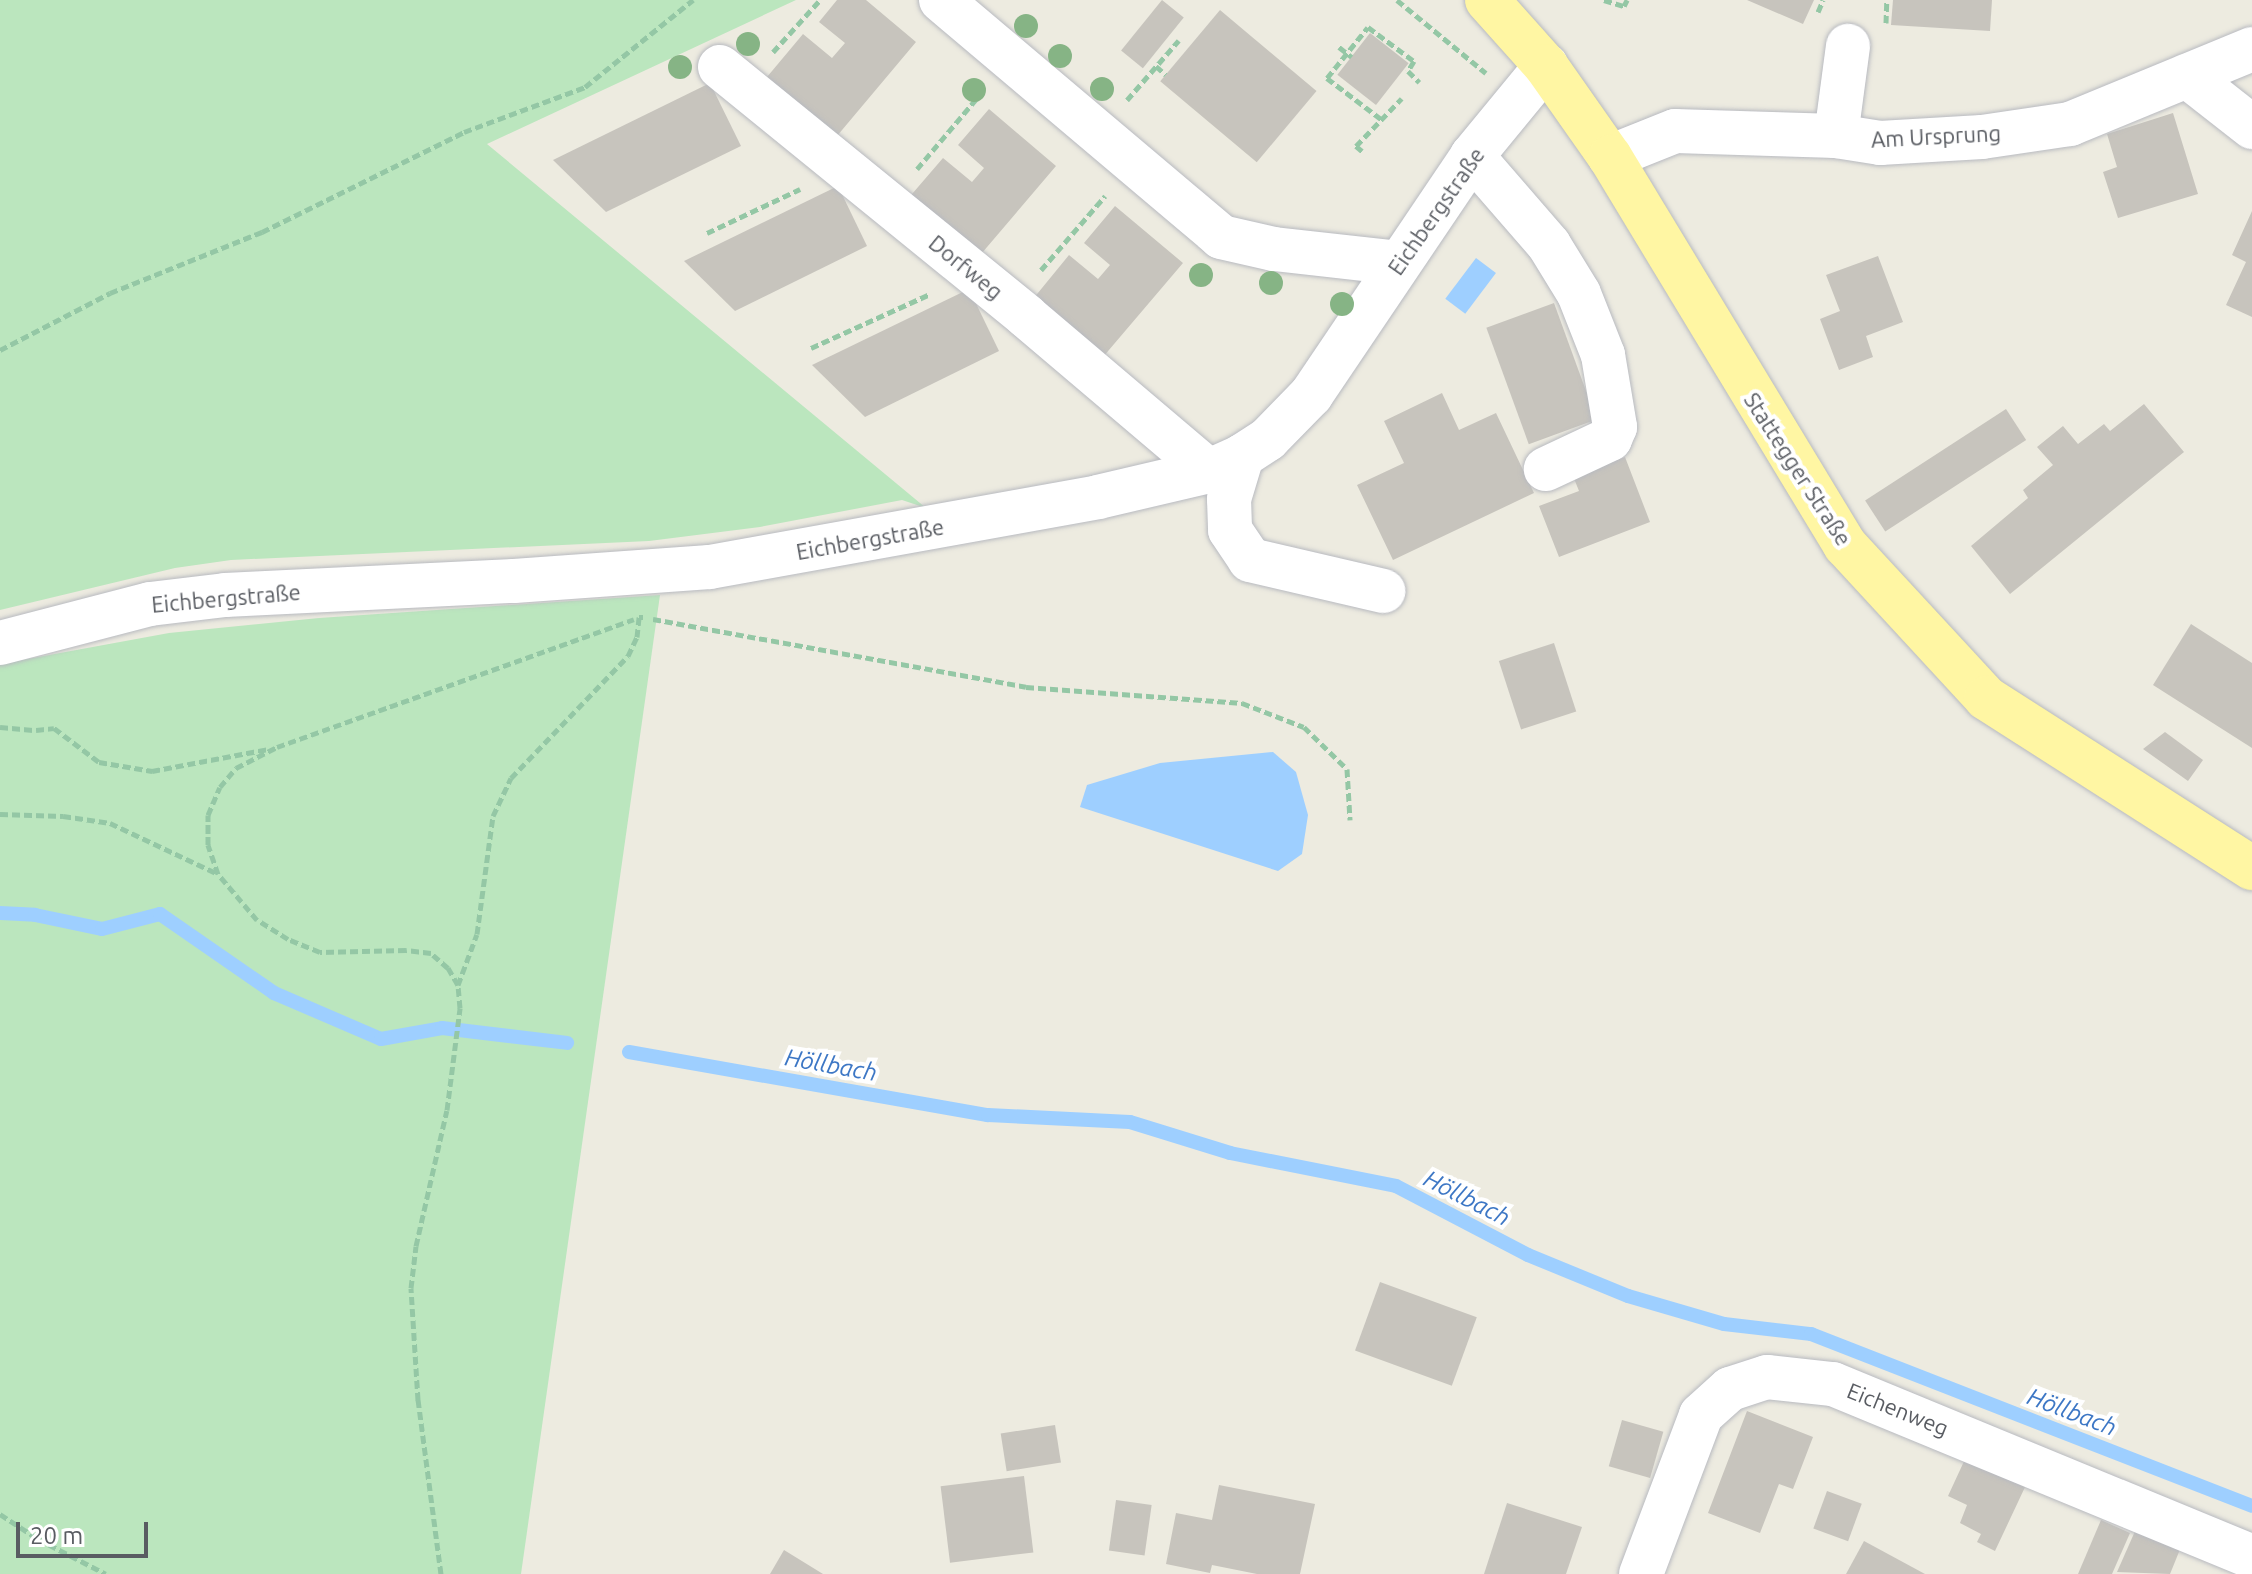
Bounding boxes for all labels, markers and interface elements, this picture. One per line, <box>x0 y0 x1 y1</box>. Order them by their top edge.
street label: Am Ursprung <box>1870 119 2002 153</box>
street label: Eichbergstraße <box>1382 142 1490 280</box>
street label: Dorfweg <box>924 229 1008 305</box>
street label: Stattegger Straße <box>1739 388 1857 550</box>
street label: Eichbergstraße <box>794 513 946 565</box>
street label: Eichbergstraße <box>150 578 302 618</box>
water label: Höllbach <box>783 1043 879 1087</box>
water label: Höllbach <box>1419 1164 1515 1232</box>
street label: Eichenweg <box>1843 1377 1953 1441</box>
water label: Höllbach <box>2023 1382 2121 1442</box>
scale bar <box>20 1506 152 1556</box>
text: 20 m <box>30 1522 83 1549</box>

